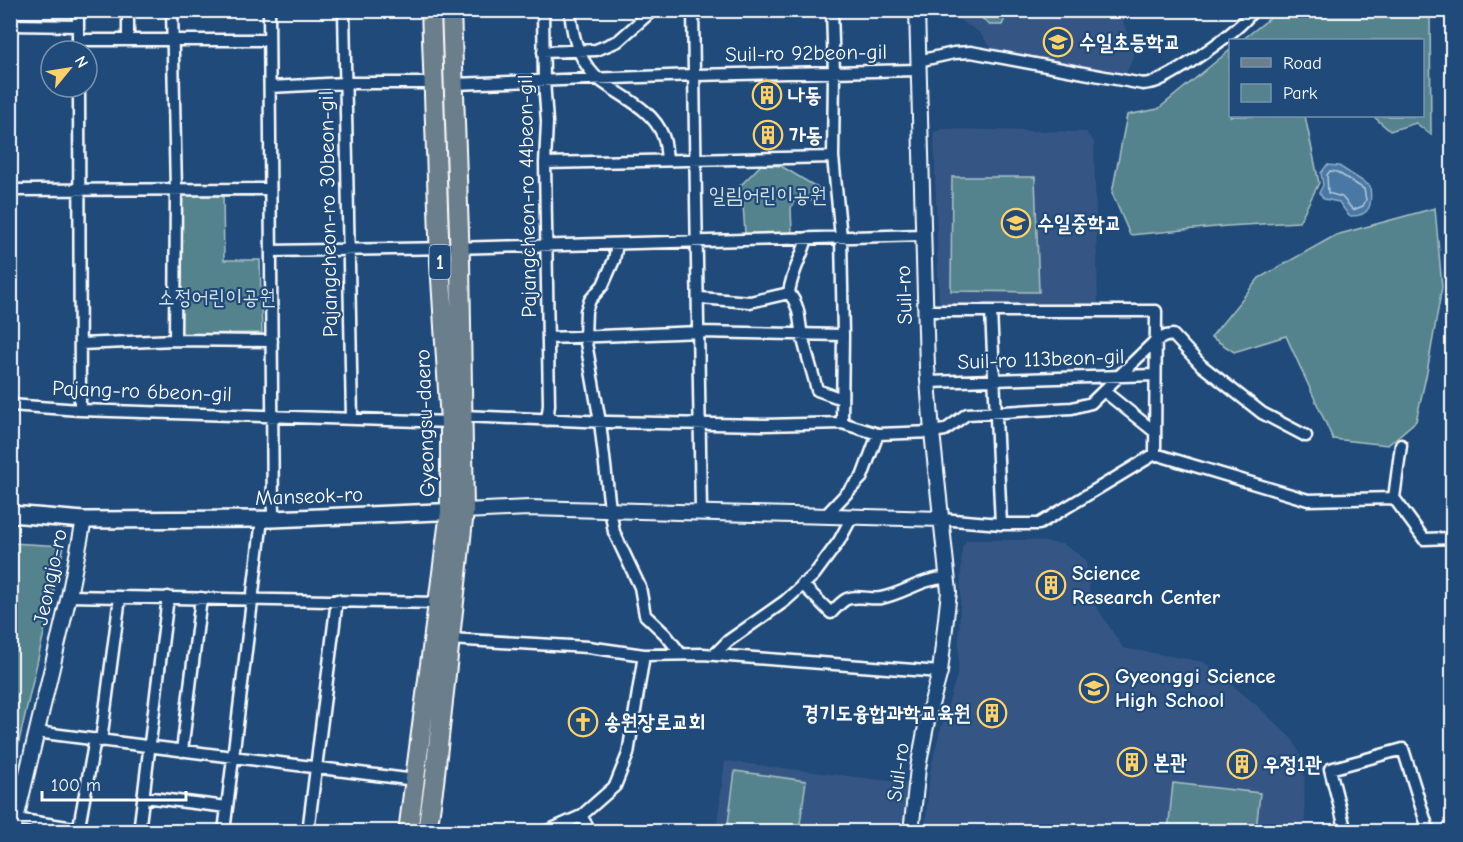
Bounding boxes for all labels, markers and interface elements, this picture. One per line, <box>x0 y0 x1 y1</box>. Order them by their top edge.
school or university icon: 수일초등학교 <box>1042 26 1074 58</box>
place label: 수일초등학교 <box>1079 30 1180 54</box>
north arrow <box>39 39 99 99</box>
legend <box>1229 39 1424 117</box>
street label: Suil-ro 92beon-gil <box>725 40 887 66</box>
text: N <box>71 53 92 71</box>
text: Road <box>1283 53 1322 74</box>
street label: Pajangcheon-ro 44beon-gil <box>513 74 541 318</box>
building icon: 나동 <box>751 79 783 111</box>
place label: 나동 <box>788 83 822 107</box>
text: Park <box>1283 83 1318 104</box>
street label: Pajangcheon-ro 30beon-gil <box>314 91 342 337</box>
building icon: 가동 <box>752 119 784 151</box>
place label: 가동 <box>789 123 823 147</box>
park label: 일림어린이공원 <box>709 183 827 207</box>
school or university icon: 수일중학교 <box>1000 207 1032 239</box>
place label: 수일중학교 <box>1037 211 1122 235</box>
road number: 1 <box>430 245 450 279</box>
street label: Suil-ro <box>891 265 917 325</box>
park label: 소정어린이공원 <box>158 285 276 309</box>
street label: Suil-ro 113beon-gil <box>957 344 1125 374</box>
street label: Gyeongsu-daero <box>410 349 440 497</box>
street label: Pajang-ro 6beon-gil <box>52 376 232 406</box>
street label: Manseok-ro <box>255 482 363 510</box>
street label: Jeongjo-ro <box>28 527 72 627</box>
place label: Science Research Center <box>1072 561 1221 609</box>
building icon: Science Research Center <box>1035 569 1067 601</box>
place label: Gyeonggi Science High School <box>1115 664 1276 712</box>
school or university icon: Gyeonggi Science High School <box>1078 672 1110 704</box>
building icon: 경기도융합과학교육원 <box>976 697 1008 729</box>
place label: 경기도융합과학교육원 <box>802 701 971 725</box>
church icon: 송원장로교회 <box>567 706 599 738</box>
place label: 송원장로교회 <box>604 710 705 734</box>
street label: Suil-ro <box>882 741 914 803</box>
building icon: 본관 <box>1116 746 1148 778</box>
building icon: 우정1관 <box>1226 748 1258 780</box>
place label: 본관 <box>1153 750 1187 774</box>
place label: 우정1관 <box>1263 752 1322 776</box>
scale bar <box>42 764 186 802</box>
text: 100 m <box>51 775 101 796</box>

